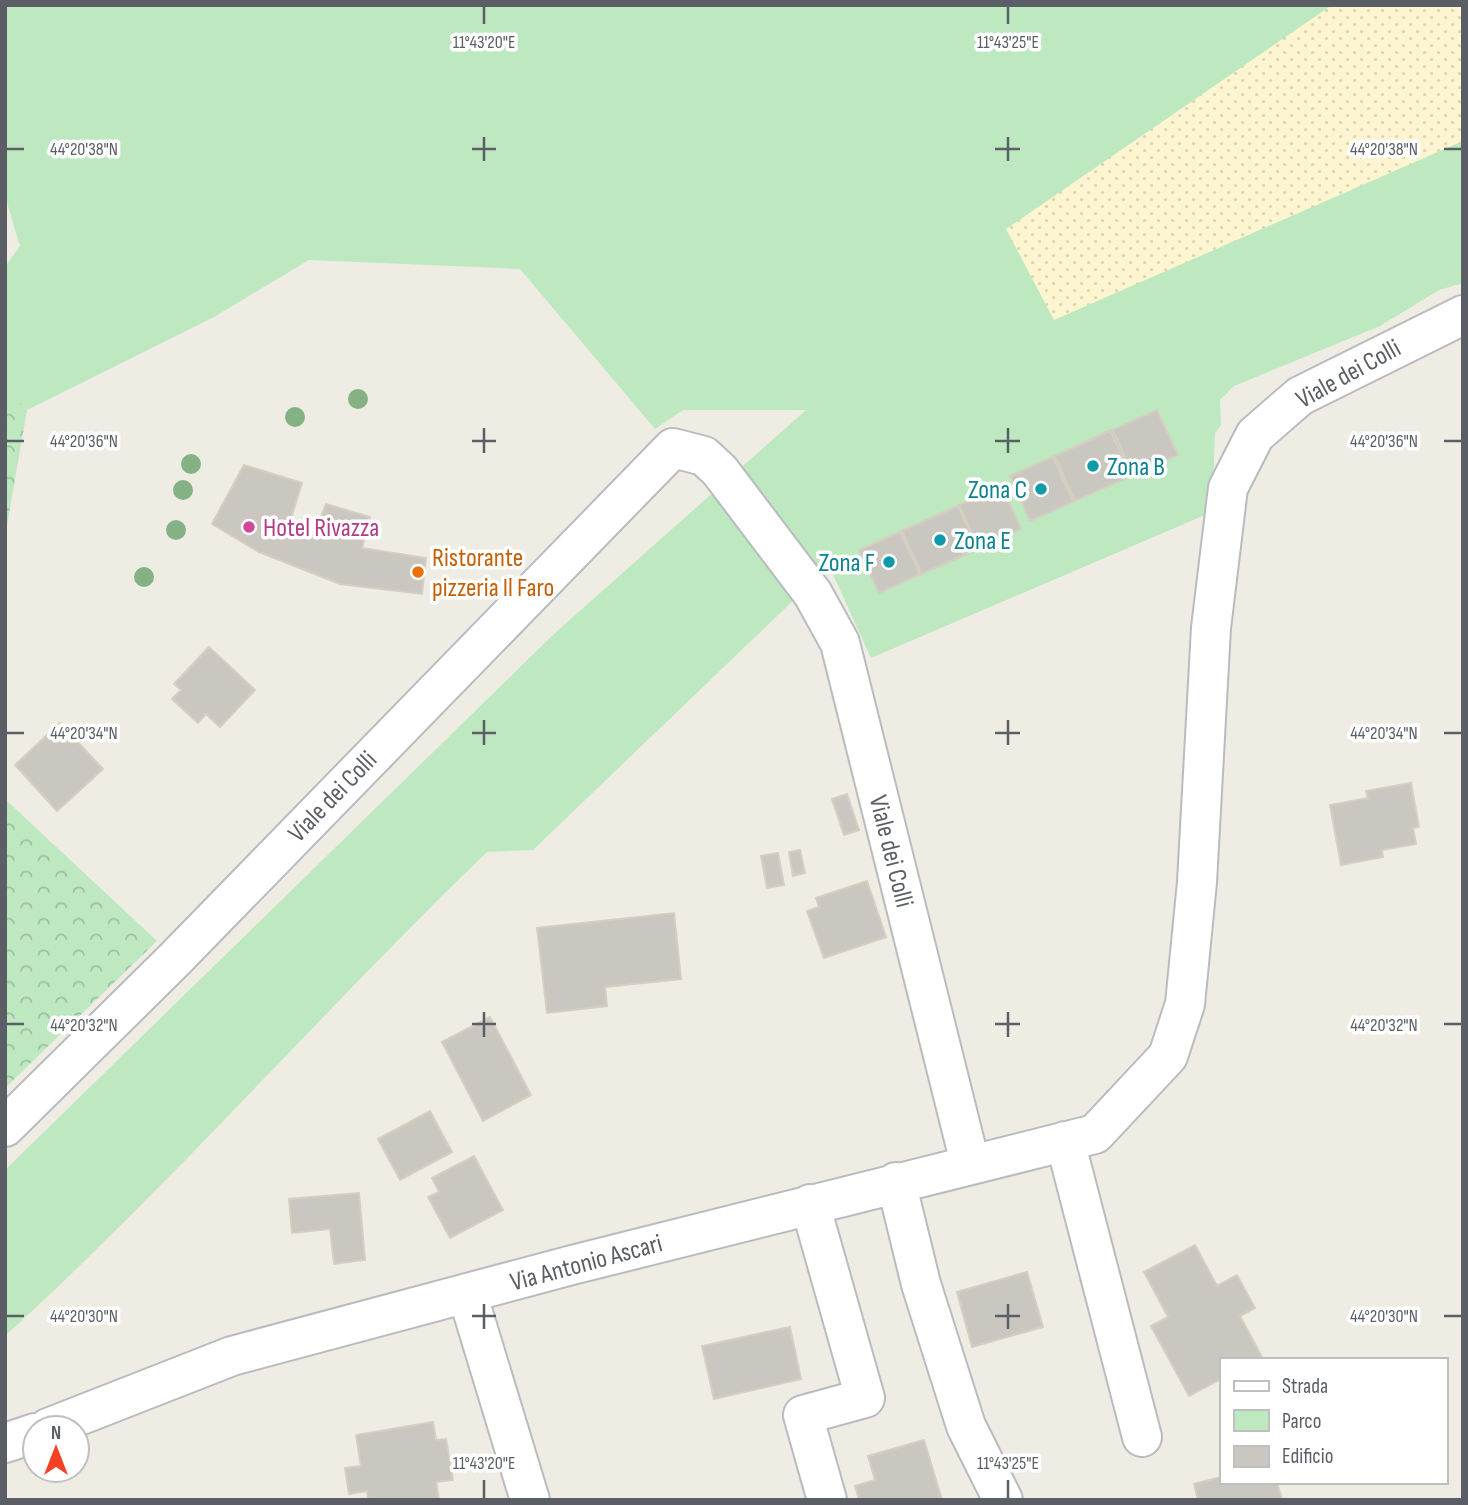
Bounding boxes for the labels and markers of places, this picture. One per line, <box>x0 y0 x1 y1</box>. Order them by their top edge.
place label: Zona B <box>1107 452 1165 483</box>
marker: Zona B <box>1085 458 1101 474</box>
place label: Zona C <box>968 475 1027 506</box>
marker: Zona C <box>1033 481 1049 497</box>
place label: Hotel Rivazza <box>263 513 379 544</box>
marker: Hotel Rivazza <box>241 519 257 535</box>
place label: Zona E <box>954 526 1011 557</box>
marker: Zona E <box>932 532 948 548</box>
place label: Ristorante pizzeria Il Faro <box>432 543 554 604</box>
place label: Zona F <box>818 548 875 579</box>
marker: Zona F <box>881 554 897 570</box>
marker: Ristorante pizzeria Il Faro <box>410 564 426 580</box>

